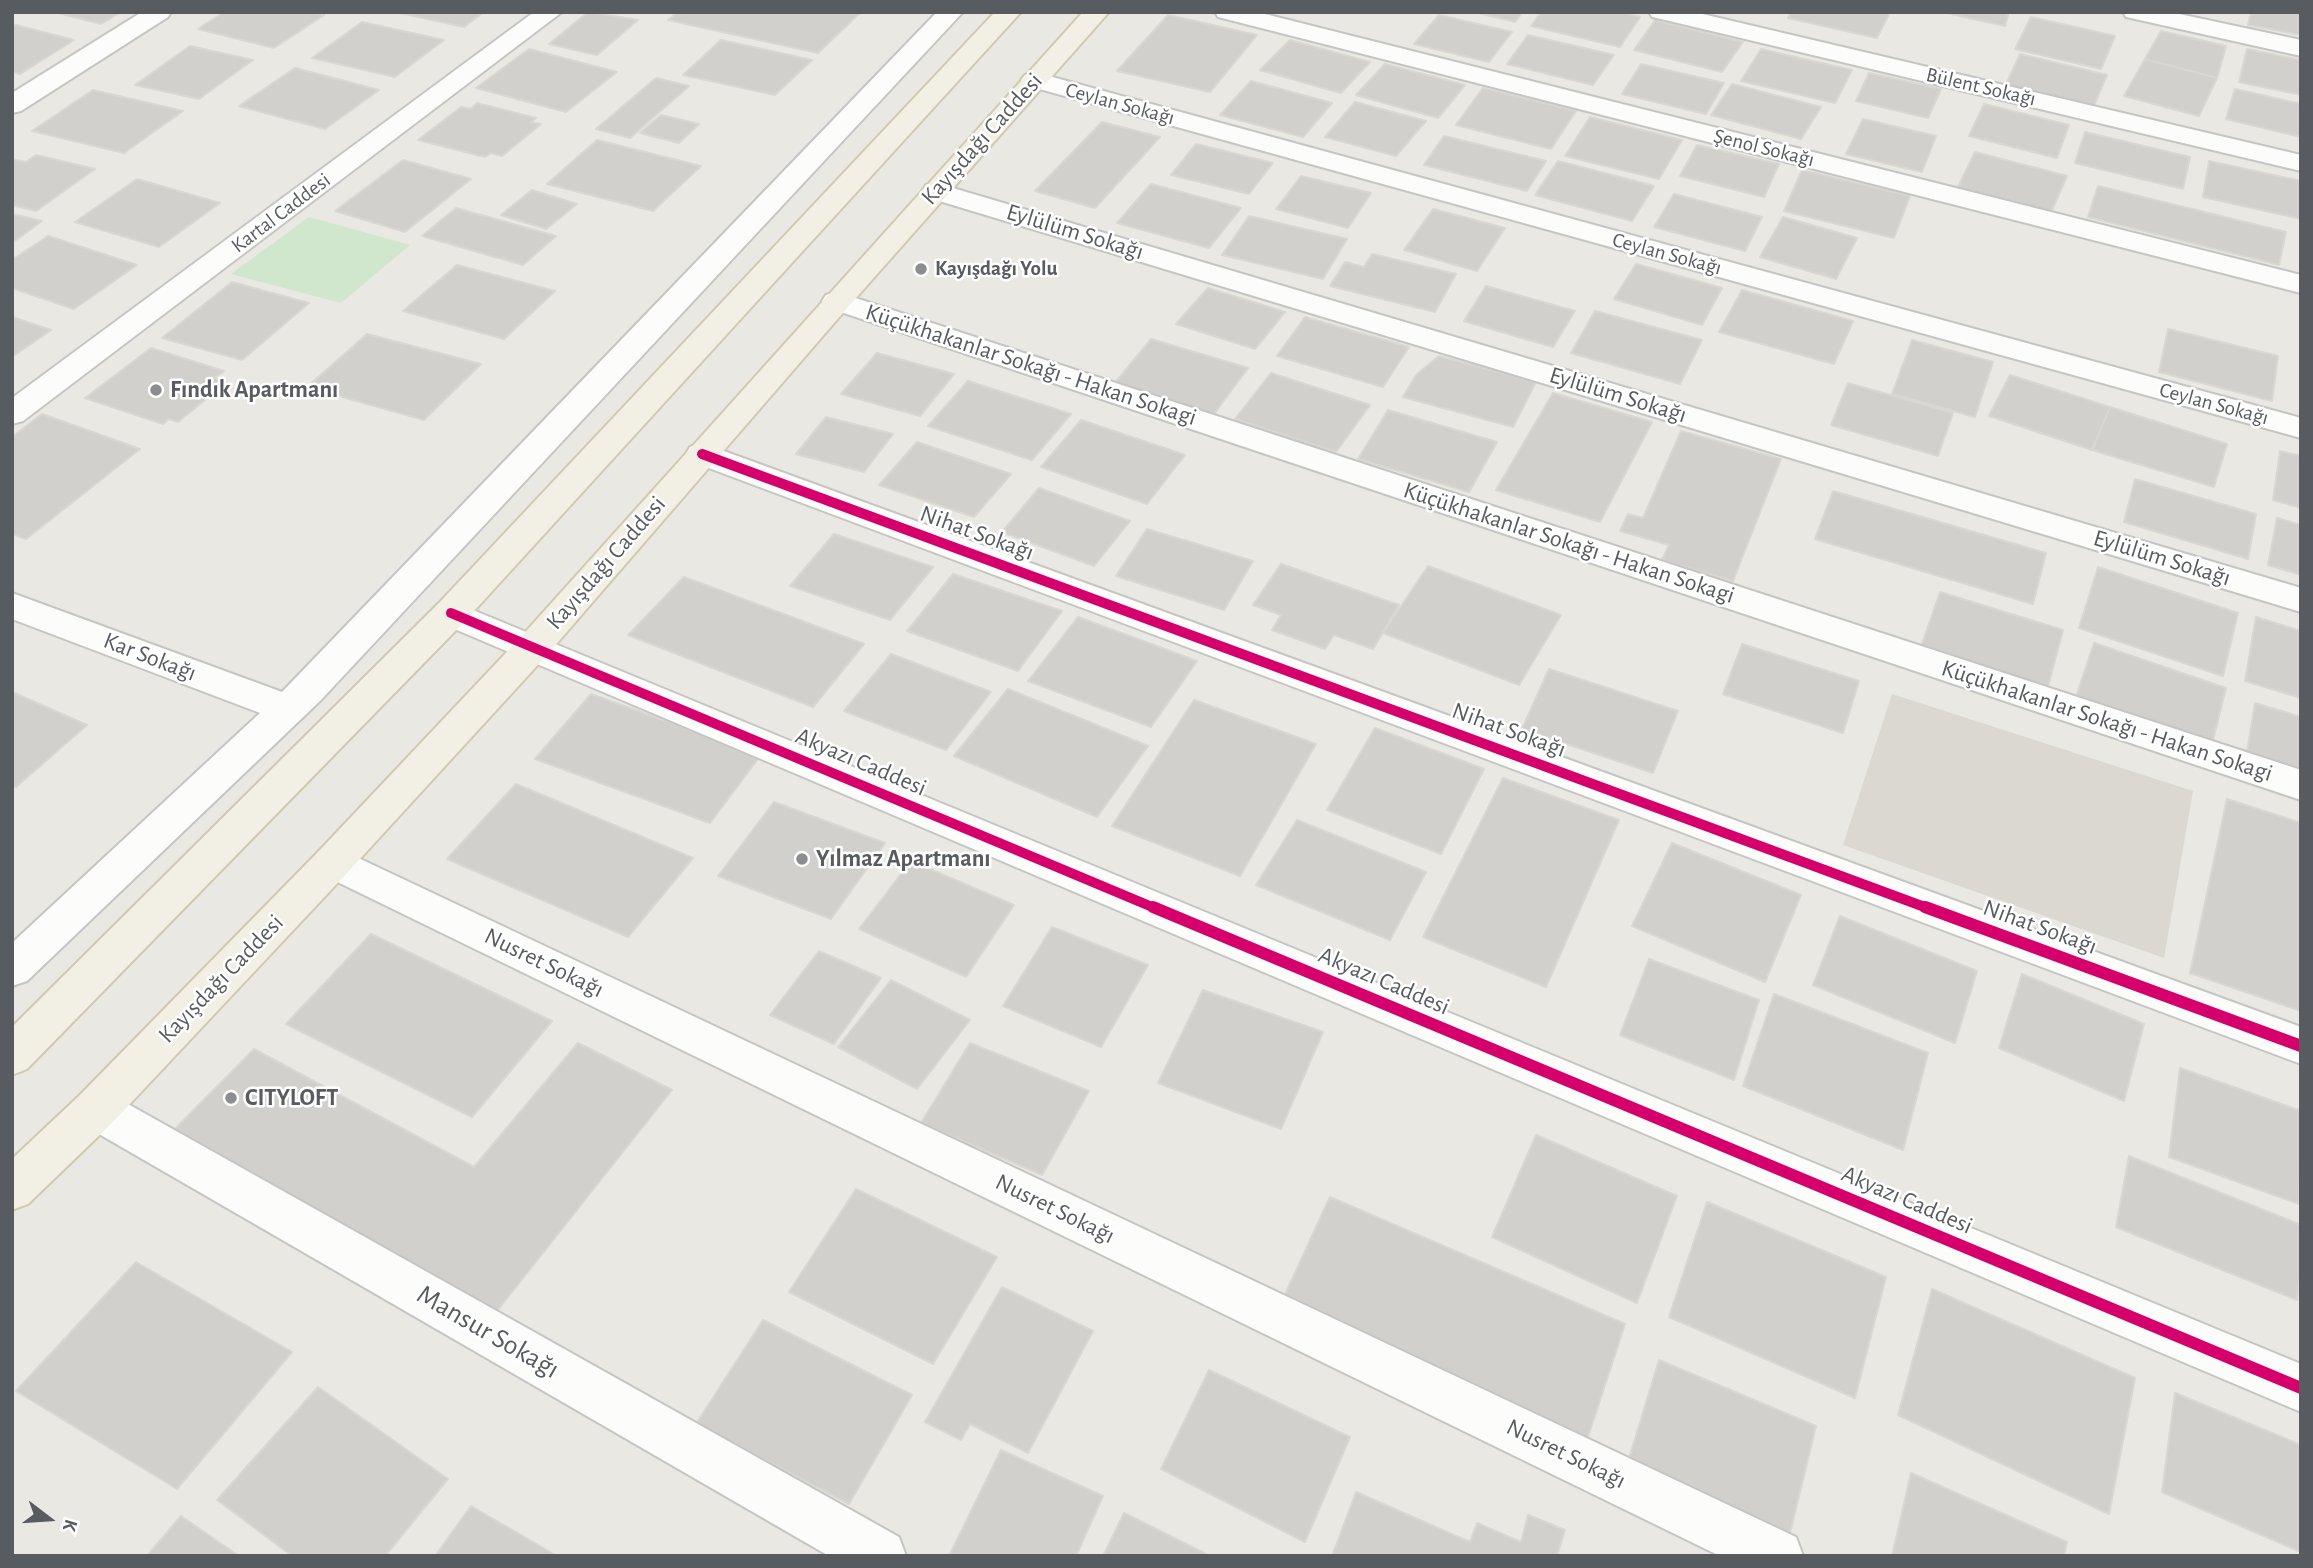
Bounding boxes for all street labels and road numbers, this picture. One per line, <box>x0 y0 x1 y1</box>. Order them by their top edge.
street label: Bülent Sokağı <box>1924 62 2038 112</box>
street label: Kayışdağı Caddesi <box>915 67 1049 211</box>
street label: Ceylan Sokağı <box>1063 77 1177 131</box>
street label: Şenol Sokağı <box>1711 123 1817 173</box>
street label: Kartal Caddesi <box>226 168 336 258</box>
street label: Eylülüm Sokağı <box>1003 197 1147 267</box>
street label: Ceylan Sokağı <box>1610 227 1724 281</box>
street label: Küçükhakanlar Sokağı - Hakan Sokagi <box>862 298 1200 432</box>
street label: Eylülüm Sokağı <box>1546 360 1690 430</box>
street label: Ceylan Sokağı <box>2157 377 2271 431</box>
street label: Küçükhakanlar Sokağı - Hakan Sokagi <box>1400 476 1738 610</box>
street label: Kayışdağı Caddesi <box>540 490 672 636</box>
street label: Nihat Sokağı <box>916 499 1038 567</box>
street label: Eylülüm Sokağı <box>2090 523 2234 593</box>
street label: Kar Sokağı <box>100 626 200 688</box>
street label: Küçükhakanlar Sokağı - Hakan Sokagi <box>1938 654 2276 788</box>
street label: Nihat Sokağı <box>1448 696 1570 764</box>
street label: Akyazı Caddesi <box>791 721 931 803</box>
street label: Nihat Sokağı <box>1979 893 2101 961</box>
street label: Kayışdağı Caddesi <box>152 909 290 1049</box>
street label: Nusret Sokağı <box>480 922 608 1004</box>
street label: Akyazı Caddesi <box>1314 940 1454 1022</box>
street label: Akyazı Caddesi <box>1837 1159 1977 1241</box>
street label: Nusret Sokağı <box>991 1168 1119 1250</box>
street label: Mansur Sokağı <box>411 1278 565 1386</box>
street label: Nusret Sokağı <box>1502 1413 1630 1495</box>

